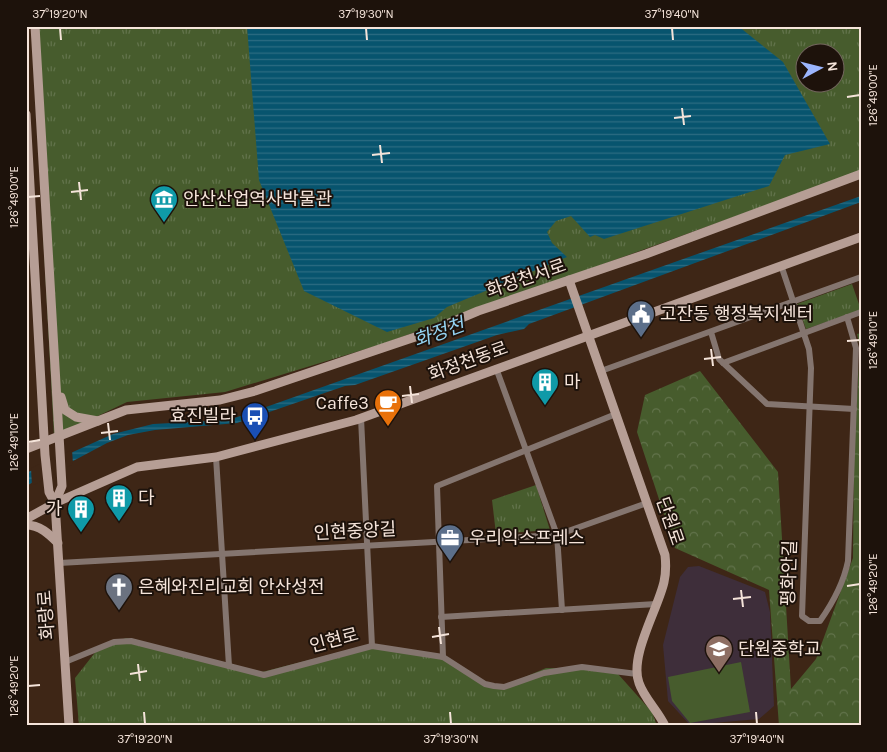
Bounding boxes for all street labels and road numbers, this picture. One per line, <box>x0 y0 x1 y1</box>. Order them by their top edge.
street label: 화정천서로 <box>483 254 569 302</box>
street label: 화정천동로 <box>425 337 511 385</box>
street label: 단원로 <box>652 494 688 548</box>
street label: 인현중앙길 <box>313 518 397 544</box>
street label: 평화안길 <box>777 540 801 606</box>
street label: 화랑로 <box>33 589 59 641</box>
street label: 인현로 <box>307 623 361 657</box>

